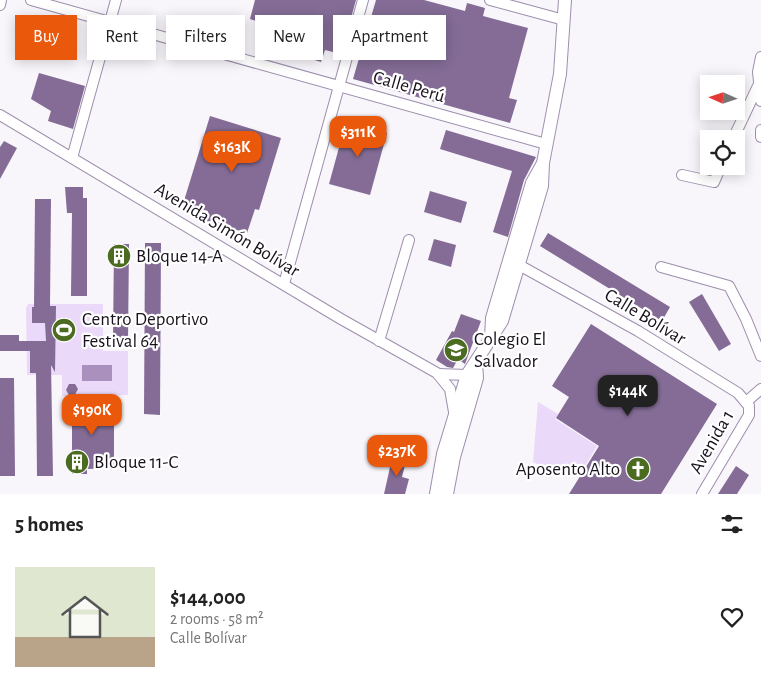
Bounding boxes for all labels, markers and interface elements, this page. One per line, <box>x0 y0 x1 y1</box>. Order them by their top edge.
chip: Buy <box>15 15 77 60</box>
chip: Rent <box>87 15 156 60</box>
chip: Filters <box>166 15 245 60</box>
chip: New <box>255 15 323 60</box>
chip: Apartment <box>333 15 446 60</box>
street label: Calle Perú <box>371 68 447 106</box>
north arrow <box>700 75 745 120</box>
map controls <box>700 75 745 175</box>
pin: $311K <box>323 116 393 158</box>
text: $311K <box>341 124 375 140</box>
pin: $163K <box>197 130 267 173</box>
button: locate <box>700 130 745 175</box>
text: $163K <box>214 139 250 155</box>
street label: Avenida Simón Bolívar <box>151 179 303 281</box>
building icon: Bloque 14-A <box>106 243 132 269</box>
place label: Bloque 14-A <box>136 247 223 266</box>
street label: Calle Bolívar <box>601 285 689 349</box>
place label: Centro Deportivo Festival 64 <box>82 310 208 351</box>
sports icon: Centro Deportivo Festival 64 <box>51 317 77 343</box>
place label: Colegio El Salvador <box>474 330 546 371</box>
school or university icon: Colegio El Salvador <box>443 337 469 363</box>
pin: $144K <box>593 374 663 417</box>
text: $144K <box>609 383 647 399</box>
pin: $190K <box>57 394 127 436</box>
text: $190K <box>73 402 111 418</box>
street label: Avenida 1 <box>686 407 738 477</box>
pin: $237K <box>362 434 432 477</box>
text: $237K <box>378 443 416 459</box>
building icon: Bloque 11-C <box>64 449 90 475</box>
place label: Bloque 11-C <box>94 453 178 472</box>
church icon: Aposento Alto <box>625 456 651 482</box>
place label: Aposento Alto <box>516 460 620 479</box>
icon: filters <box>718 510 746 538</box>
text: 5 homes <box>15 514 84 535</box>
icon: home <box>55 587 115 647</box>
text: $144,000 <box>170 587 246 608</box>
icon: heart <box>718 603 746 631</box>
text: 2 rooms · 58 m² <box>170 611 264 627</box>
text: Calle Bolívar <box>170 630 247 646</box>

